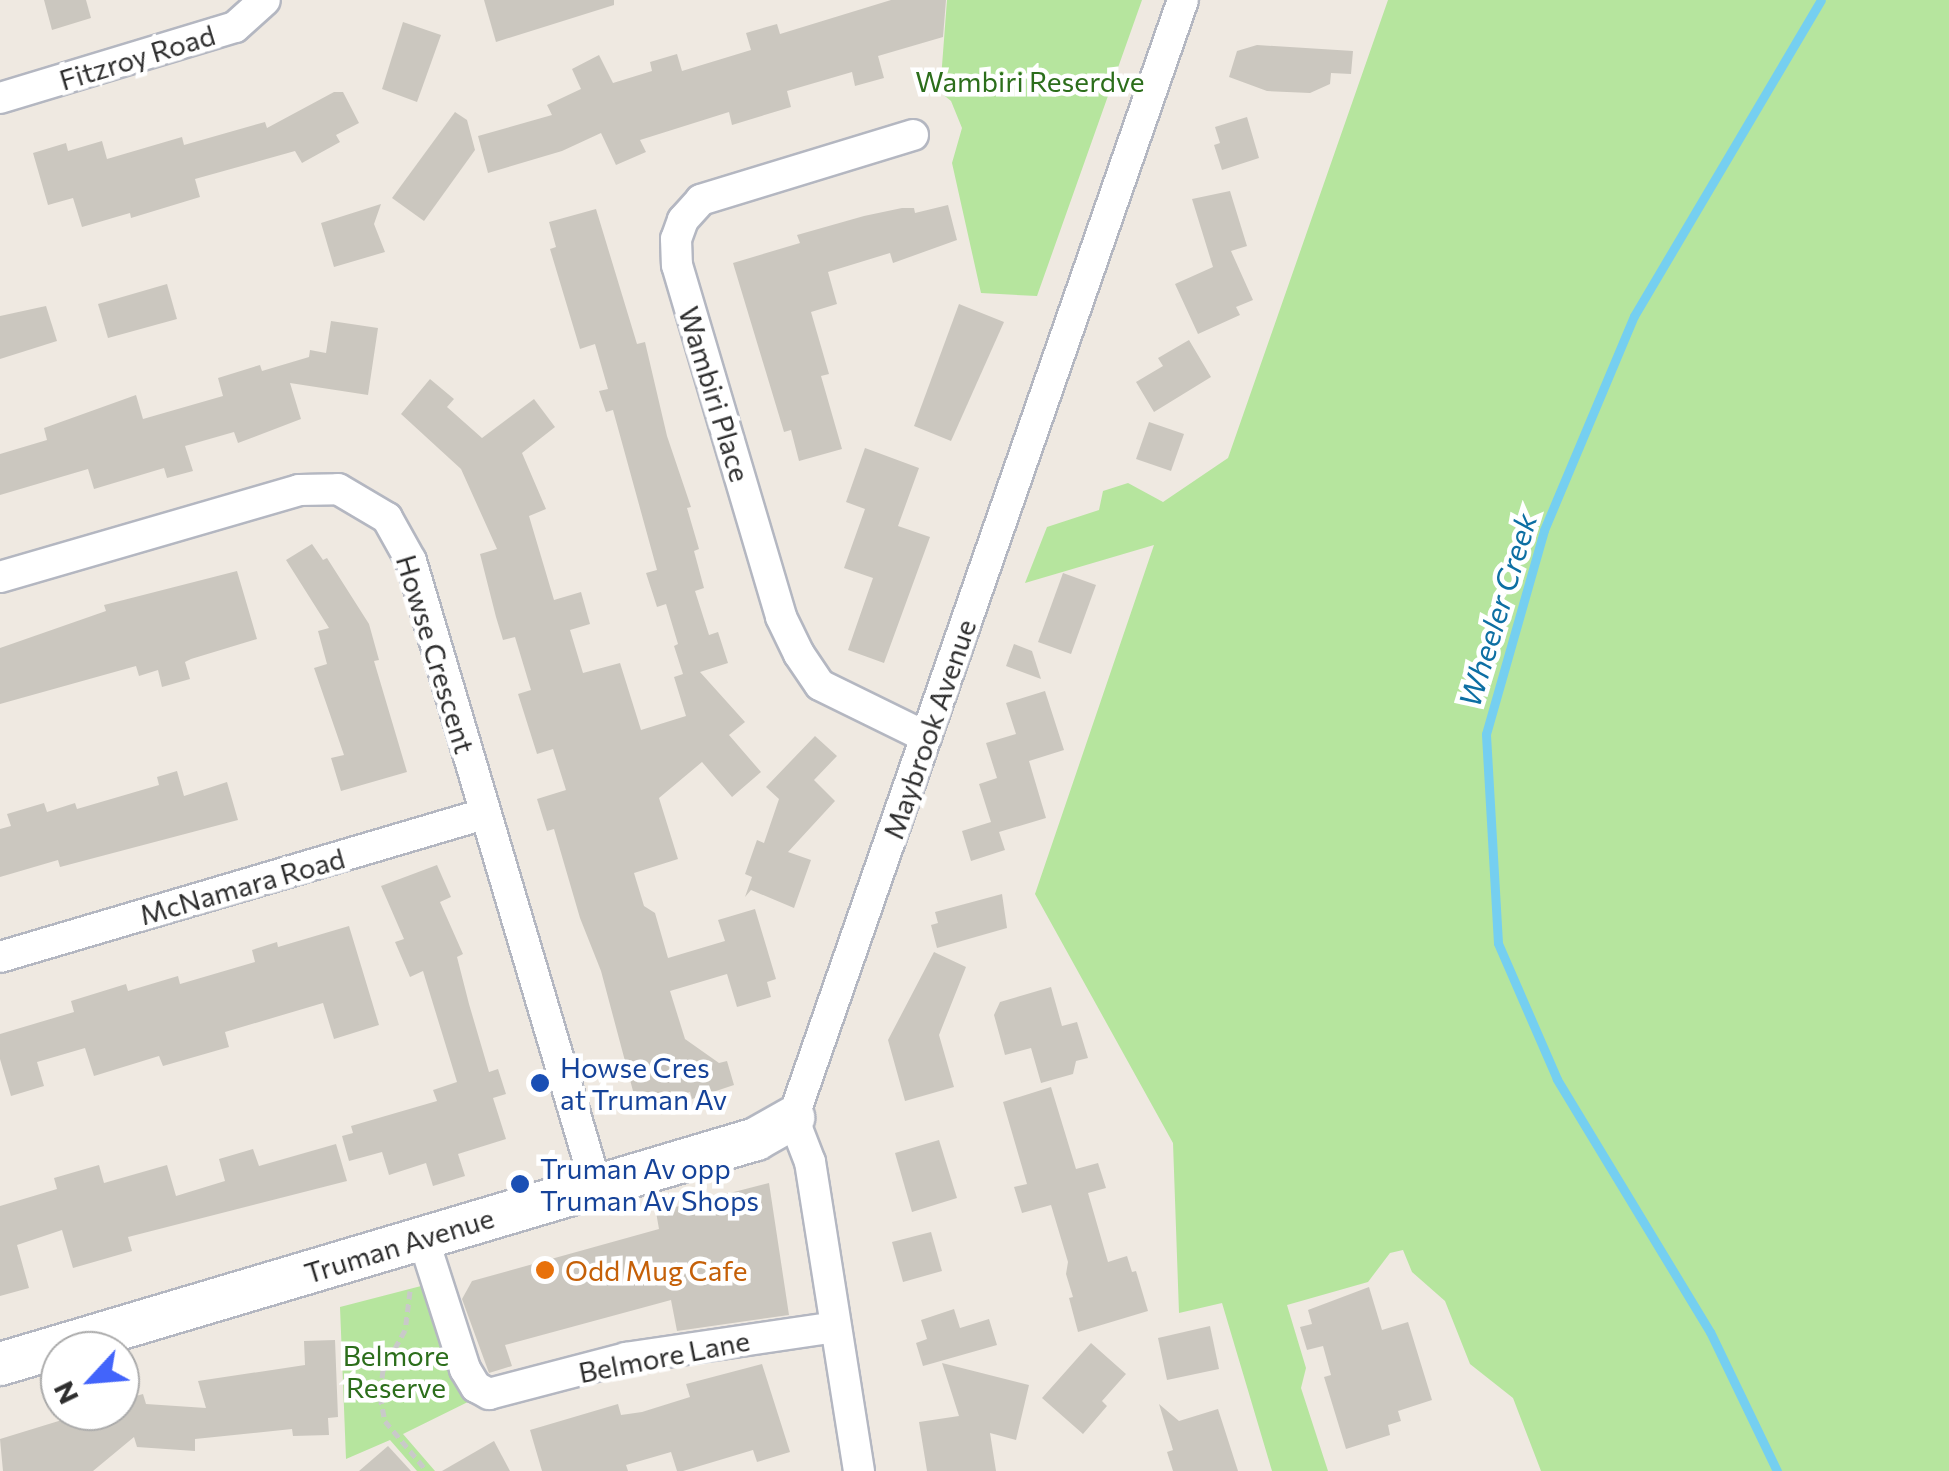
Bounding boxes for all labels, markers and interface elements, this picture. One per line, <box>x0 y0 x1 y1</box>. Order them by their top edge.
street label: Fitzroy Road <box>55 17 219 97</box>
park label: Wambiri Reserdve <box>915 64 1145 98</box>
street label: Wambiri Place <box>672 302 758 486</box>
water label: Wheeler Creek <box>1450 509 1544 711</box>
street label: Howse Crescent <box>390 551 482 757</box>
street label: Maybrook Avenue <box>876 615 982 843</box>
street label: McNamara Road <box>136 841 348 931</box>
place label: Howse Cres at Truman Av <box>560 1050 727 1116</box>
marker: Howse Cres at Truman Av <box>529 1072 551 1094</box>
place label: Truman Av opp Truman Av Shops <box>540 1151 759 1217</box>
marker: Truman Av opp Truman Av Shops <box>509 1173 531 1195</box>
street label: Truman Avenue <box>300 1200 498 1290</box>
place label: Odd Mug Cafe <box>565 1253 747 1287</box>
marker: Odd Mug Cafe <box>534 1259 556 1281</box>
street label: Belmore Lane <box>576 1323 752 1389</box>
north arrow <box>40 1331 140 1431</box>
park label: Belmore Reserve <box>343 1338 449 1404</box>
text: N <box>45 1376 85 1410</box>

